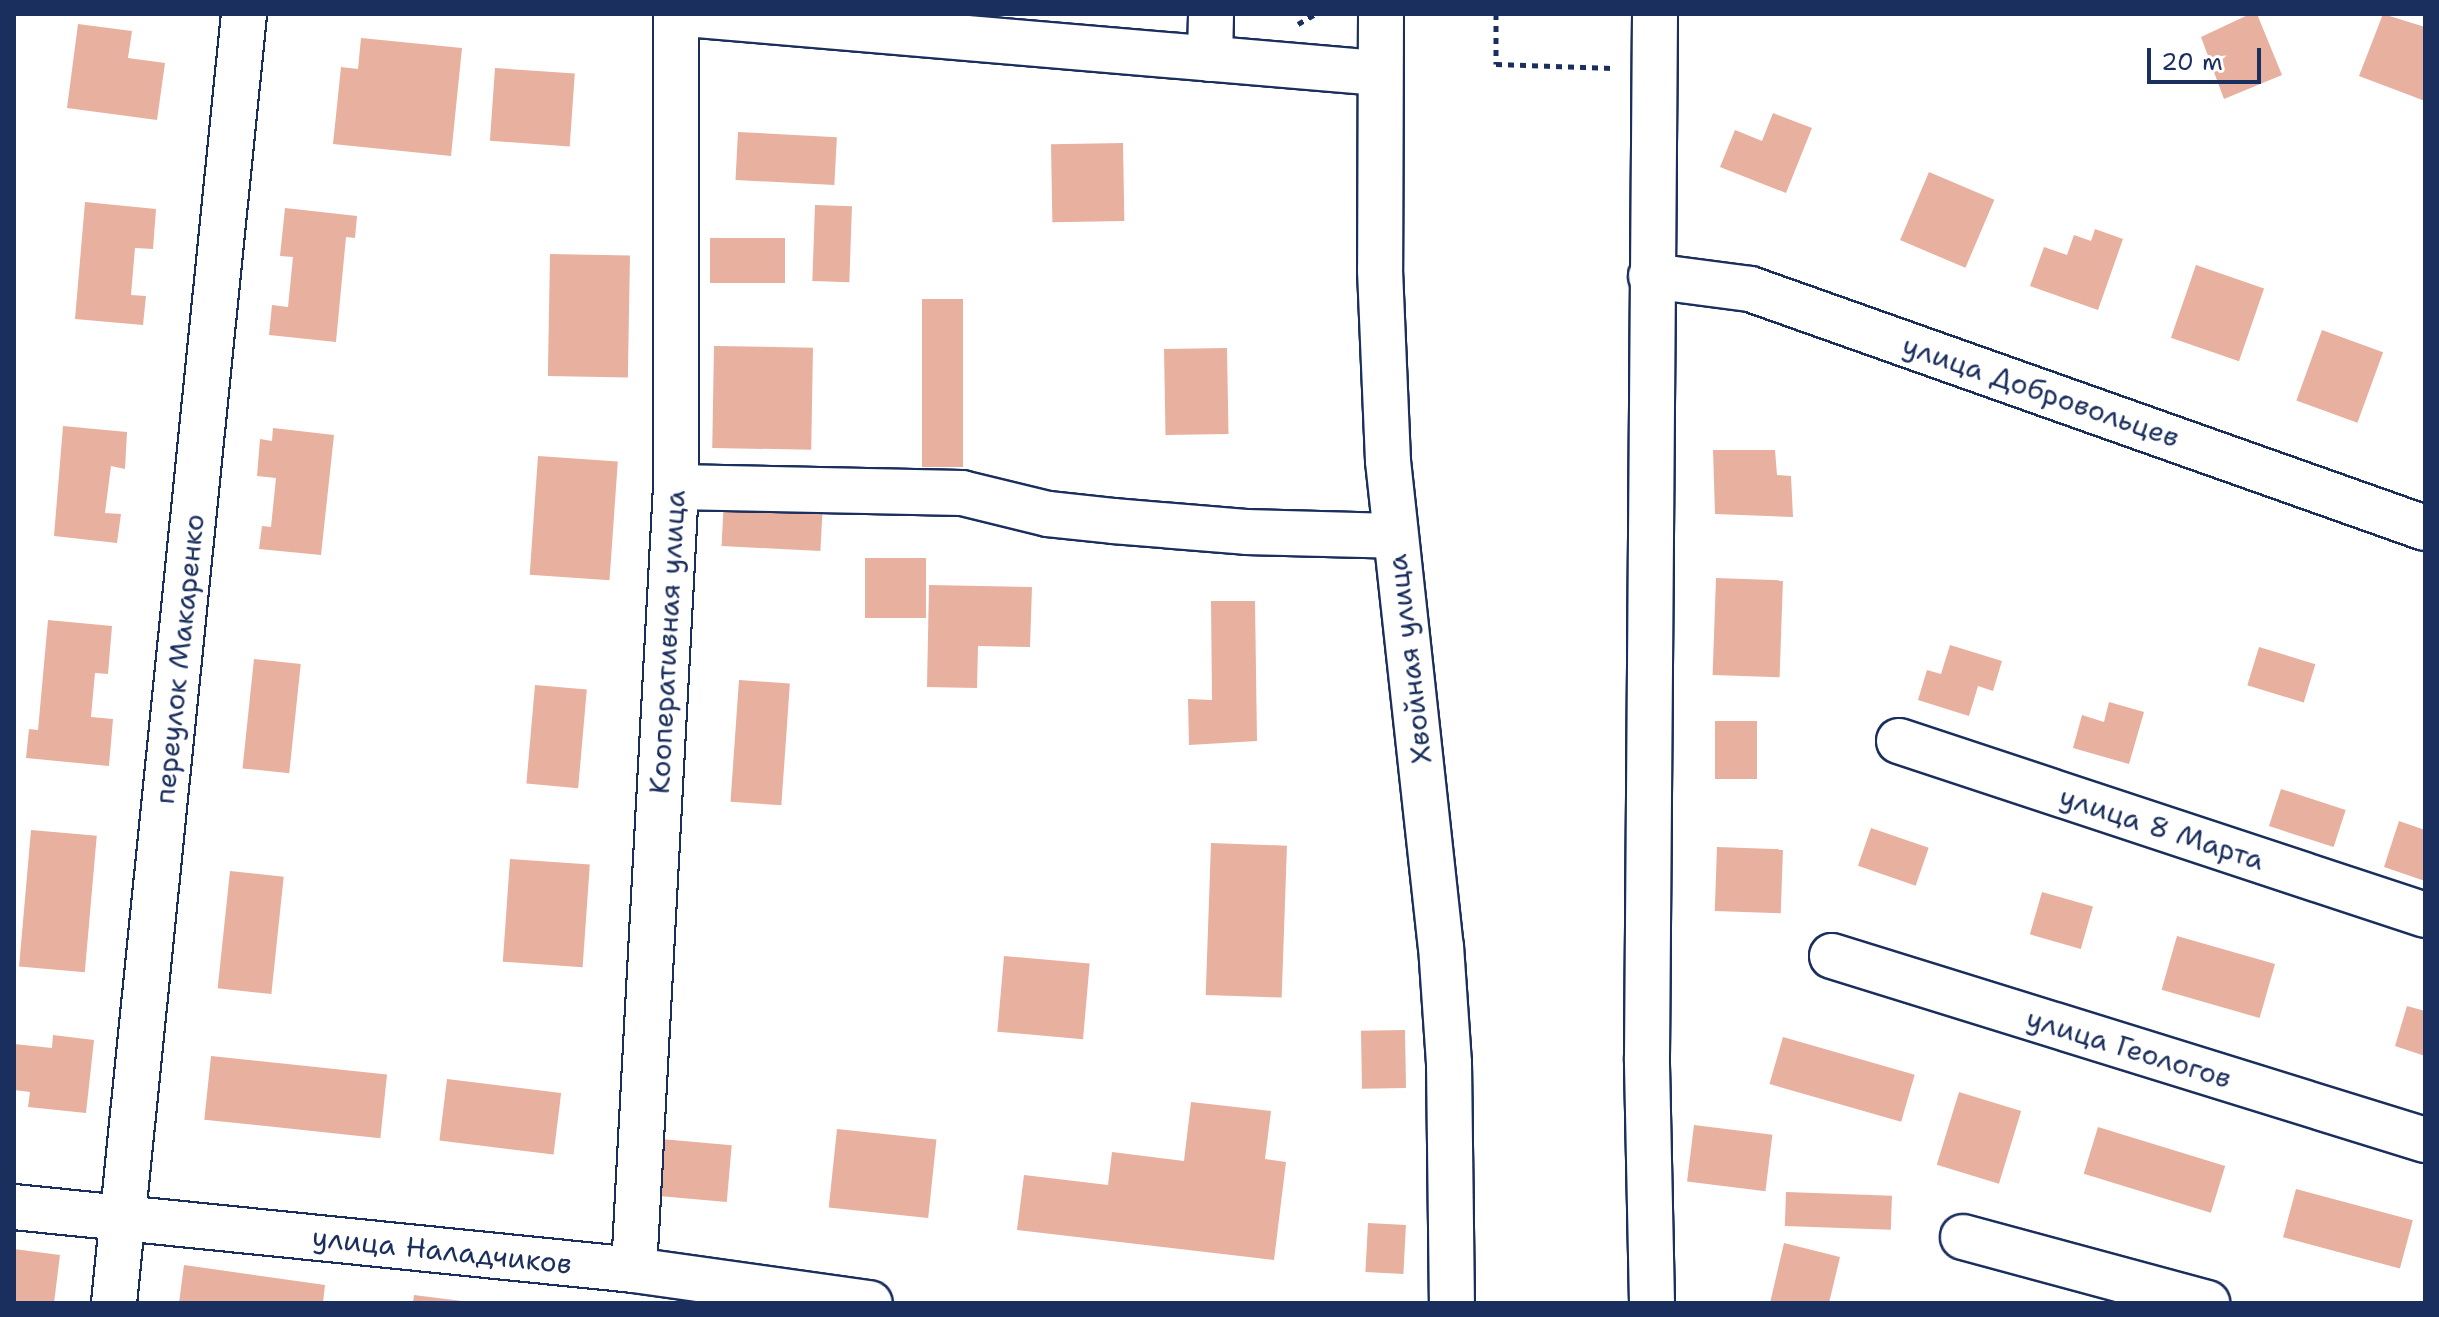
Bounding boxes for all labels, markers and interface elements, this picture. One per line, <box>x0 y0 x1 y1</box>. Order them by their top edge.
scale bar <box>2151 32 2265 82</box>
text: 20 m <box>2161 46 2223 78</box>
street label: улица Добровольцев <box>1898 328 2184 454</box>
street label: Кооперативная улица <box>642 489 692 795</box>
street label: переулок Макаренко <box>147 512 211 806</box>
street label: Хвойная улица <box>1379 552 1439 766</box>
street label: улица 8 Марта <box>2055 779 2269 877</box>
street label: улица Геологов <box>2023 1001 2235 1095</box>
street label: улица Наладчиков <box>311 1220 573 1280</box>

